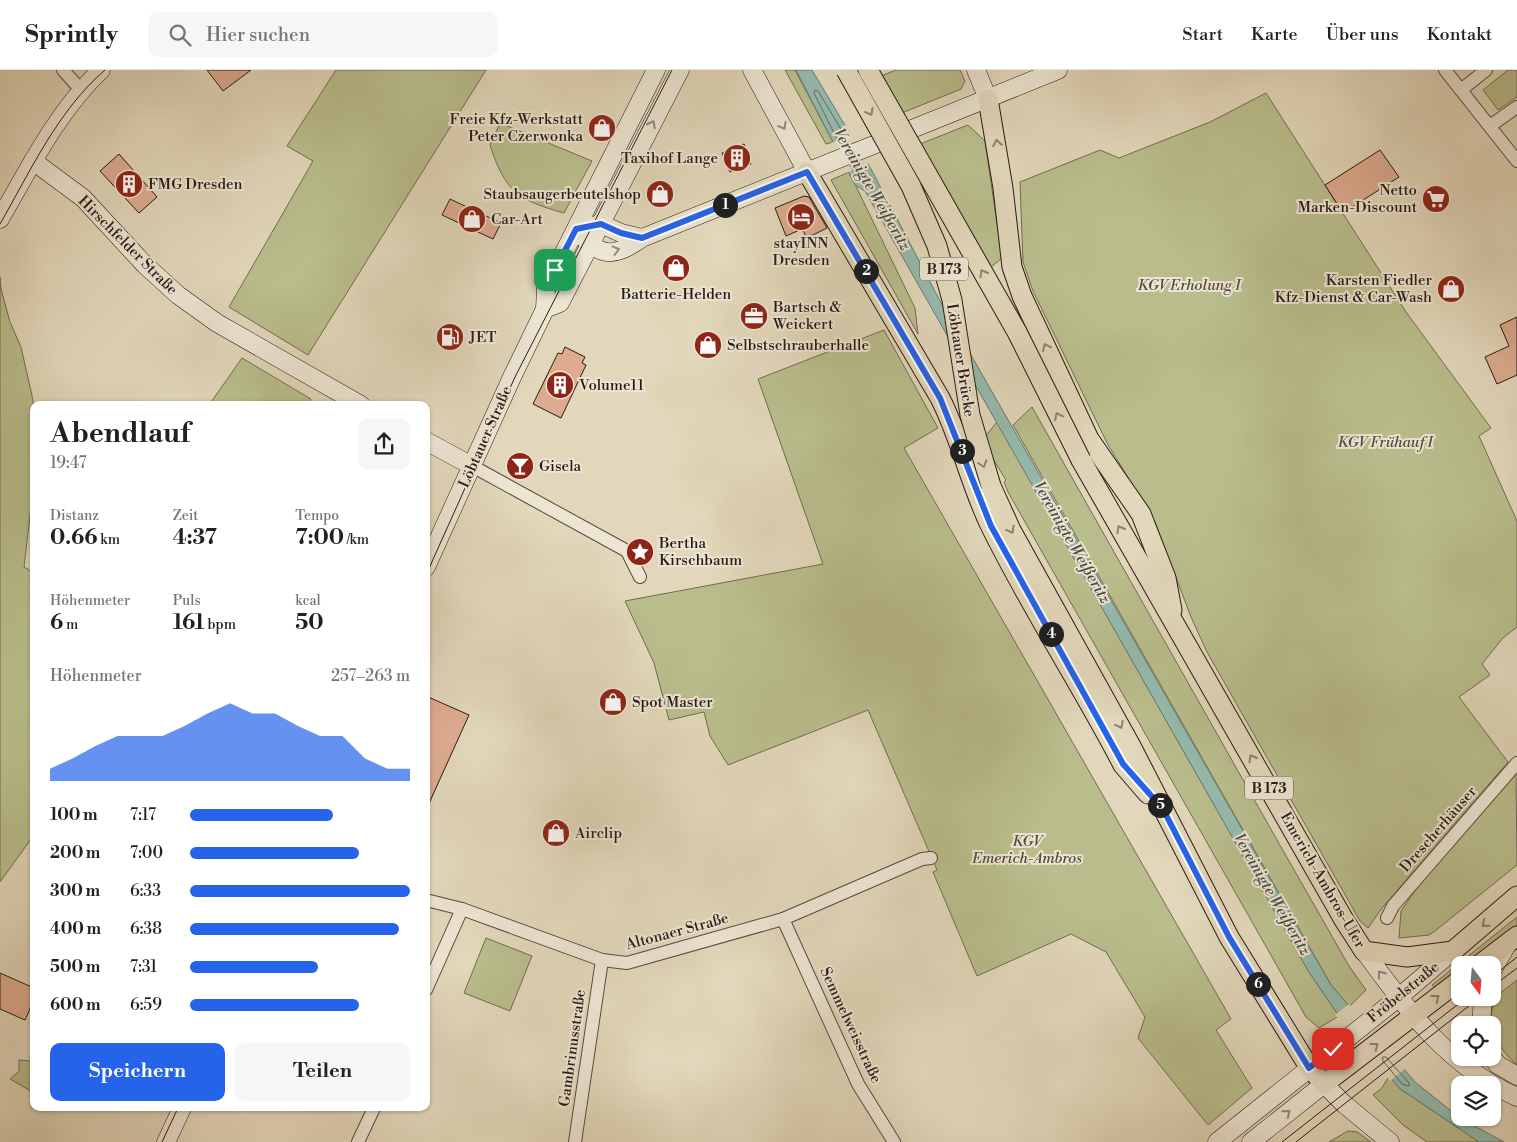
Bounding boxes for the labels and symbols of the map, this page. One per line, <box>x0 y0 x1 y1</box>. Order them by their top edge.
one-way arrow <box>864 107 874 116</box>
place label: Freie Kfz-Werkstatt Peter Czerwonka <box>450 110 584 146</box>
shop icon: Freie Kfz-Werkstatt Peter Czerwonka <box>587 113 617 143</box>
one-way arrow <box>646 121 656 130</box>
one-way arrow <box>777 121 787 130</box>
water label: Vereinigte Weißeritz <box>829 125 916 255</box>
one-way arrow <box>992 139 1002 148</box>
building icon: Taxihof Lange <box>722 143 752 173</box>
place label: Taxihof Lange <box>621 149 718 168</box>
building icon: FMG Dresden <box>114 169 144 199</box>
place label: FMG Dresden <box>148 175 243 194</box>
shop icon: Staubsaugerbeutelshop <box>645 179 675 209</box>
place label: Netto Marken-Discount <box>1298 181 1418 217</box>
supermarket icon: Netto Marken-Discount <box>1421 184 1451 214</box>
place label: Staubsaugerbeutelshop <box>483 185 641 204</box>
street label: Hirschfelder Straße <box>74 192 181 299</box>
pin: 1 <box>712 192 738 218</box>
hotel icon: stayINN Dresden <box>786 202 816 232</box>
shop icon: Car-Art <box>457 204 487 234</box>
place label: Car-Art <box>491 210 544 229</box>
place label: stayINN Dresden <box>772 234 830 270</box>
one-way arrow <box>612 245 621 256</box>
pin <box>534 249 576 291</box>
shop icon: Batterie-Helden <box>661 253 691 283</box>
pin: 2 <box>854 258 878 284</box>
road number: B 173 <box>920 258 968 280</box>
one-way arrow <box>979 269 989 278</box>
place label: Karsten Fiedler Kfz-Dienst & Car-Wash <box>1275 271 1433 307</box>
shop icon: Karsten Fiedler Kfz-Dienst & Car-Wash <box>1436 274 1466 304</box>
park label: KGV Erholung I <box>1138 276 1242 295</box>
place label: Batterie-Helden <box>620 285 731 304</box>
place label: Bartsch & Weickert <box>772 298 841 334</box>
office icon: Bartsch & Weickert <box>739 301 769 331</box>
street label: Löbtauer Brücke <box>942 302 979 418</box>
fuel station icon: JET <box>435 322 465 352</box>
place label: JET <box>468 328 497 347</box>
shop icon: Selbstschrauberhalle <box>693 330 723 360</box>
place label: Selbstschrauberhalle <box>727 336 869 355</box>
one-way arrow <box>1042 344 1052 353</box>
building icon: Volume11 <box>545 370 575 400</box>
place label: Volume11 <box>578 376 644 395</box>
street label: Löbtauer Straße <box>454 383 516 491</box>
one-way arrow <box>1055 413 1065 422</box>
park label: KGV Frühauf I <box>1337 433 1434 452</box>
pin: 3 <box>950 438 974 464</box>
bar icon: Gisela <box>505 451 535 481</box>
place label: Gisela <box>539 457 582 476</box>
one-way arrow <box>977 459 987 467</box>
water label: Vereinigte Weißeritz <box>1029 478 1116 608</box>
one-way arrow <box>1005 524 1015 533</box>
one-way arrow <box>1116 525 1126 534</box>
place label: Bertha Kirschbaum <box>658 534 742 570</box>
place icon: Bertha Kirschbaum <box>625 537 655 567</box>
pin: 4 <box>1038 622 1064 646</box>
shop icon: Spot Master <box>598 687 628 717</box>
place label: Spot Master <box>632 693 713 712</box>
one-way arrow <box>1114 720 1124 729</box>
one-way arrow <box>1248 754 1258 763</box>
road number: B 173 <box>1245 776 1293 800</box>
street label: Drescherhäuser <box>1396 782 1481 876</box>
pin: 5 <box>1148 792 1172 818</box>
street label: Emerich-Ambros-Ufer <box>1276 809 1370 952</box>
shop icon: Airclip <box>541 818 571 848</box>
place label: Airclip <box>574 824 622 843</box>
water label: Vereinigte Weißeritz <box>1229 830 1316 960</box>
park label: KGV Emerich-Ambros <box>971 832 1082 868</box>
street label: Altonaer Straße <box>623 909 731 955</box>
one-way arrow <box>1482 918 1491 926</box>
north arrow <box>1451 956 1501 1006</box>
street label: Fröbelstraße <box>1364 958 1443 1027</box>
street label: Semmelweisstraße <box>815 964 886 1086</box>
one-way arrow <box>1378 971 1387 980</box>
pin: 6 <box>1246 972 1270 996</box>
street label: Gambrinusstraße <box>555 988 590 1108</box>
one-way arrow <box>1430 995 1440 1004</box>
pin <box>1312 1028 1354 1070</box>
one-way arrow <box>1369 1043 1378 1051</box>
one-way arrow <box>1282 1109 1291 1118</box>

